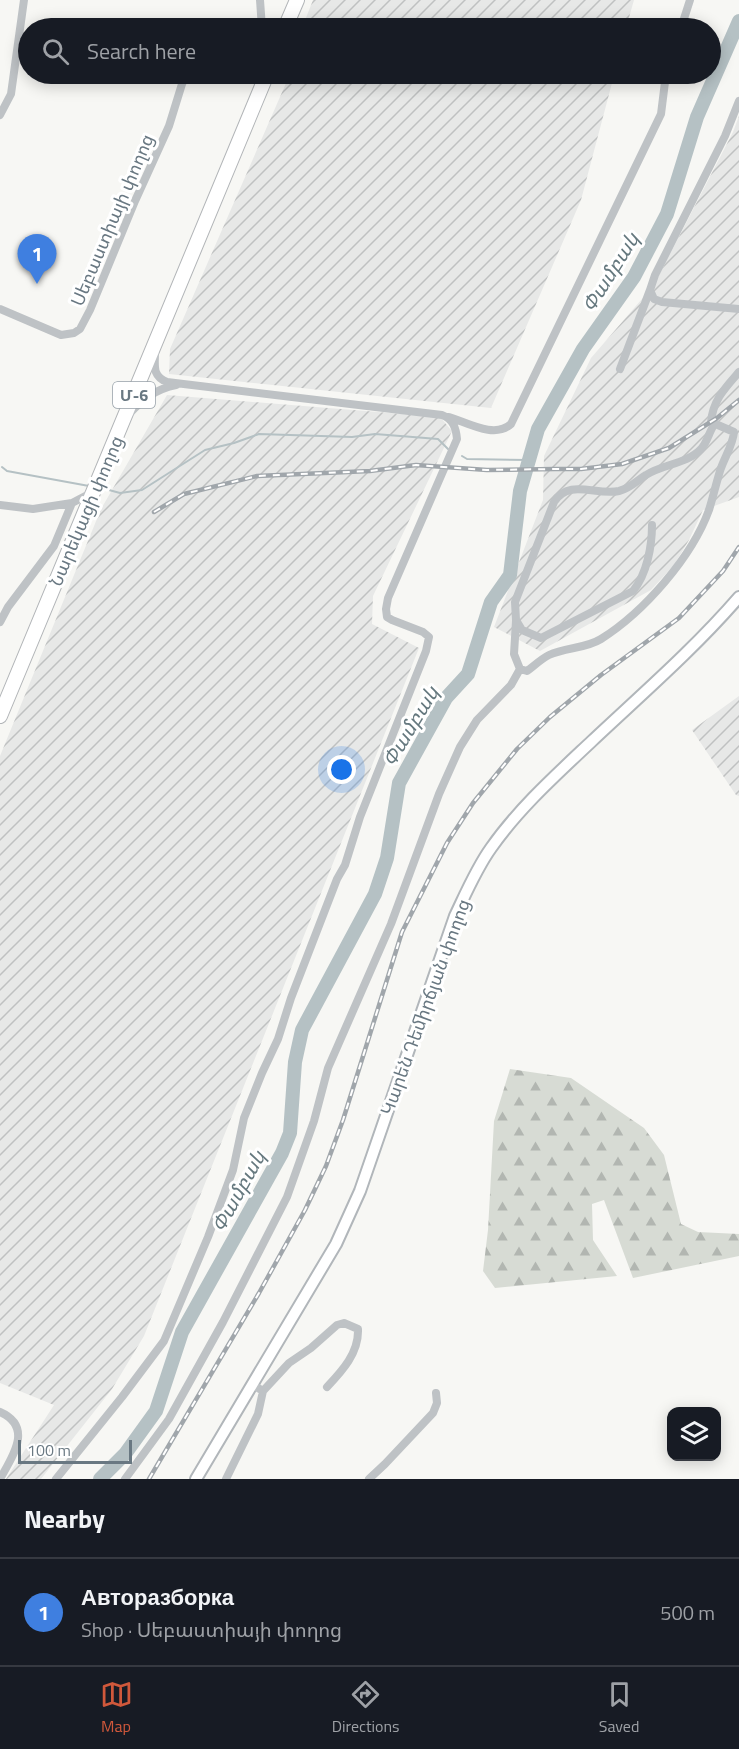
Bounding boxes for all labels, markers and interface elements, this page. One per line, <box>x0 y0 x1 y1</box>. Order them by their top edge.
search box <box>18 18 721 84</box>
text: Search here <box>87 34 196 68</box>
icon: search <box>39 35 72 68</box>
street label: Սեբաստիայի փողոց <box>63 130 161 310</box>
water label: Փամբակ <box>573 225 647 318</box>
pin: 1 <box>18 234 57 284</box>
road number: Մ-6 <box>113 382 155 408</box>
street label: Նարեկացի փողոց <box>42 431 130 591</box>
water label: Փամբակ <box>374 679 447 772</box>
your location <box>327 755 356 784</box>
street label: Կարեն Դեմիրճյան փողոց <box>373 895 477 1119</box>
water label: Փամբակ <box>203 1144 274 1237</box>
map controls <box>667 1407 721 1461</box>
button: layers <box>667 1407 721 1461</box>
scale bar <box>18 1437 132 1464</box>
text: 100 m <box>27 1438 71 1462</box>
text: Nearby <box>24 1499 105 1538</box>
text: Авторазборка <box>81 1580 234 1614</box>
text: 1 <box>38 1597 49 1628</box>
text: 500 m <box>660 1597 715 1628</box>
text: Shop · Սեբաստիայի փողոց <box>81 1614 342 1645</box>
tab: Map <box>100 1678 133 1738</box>
tab: Directions <box>332 1678 400 1738</box>
tab: Saved <box>599 1678 639 1738</box>

